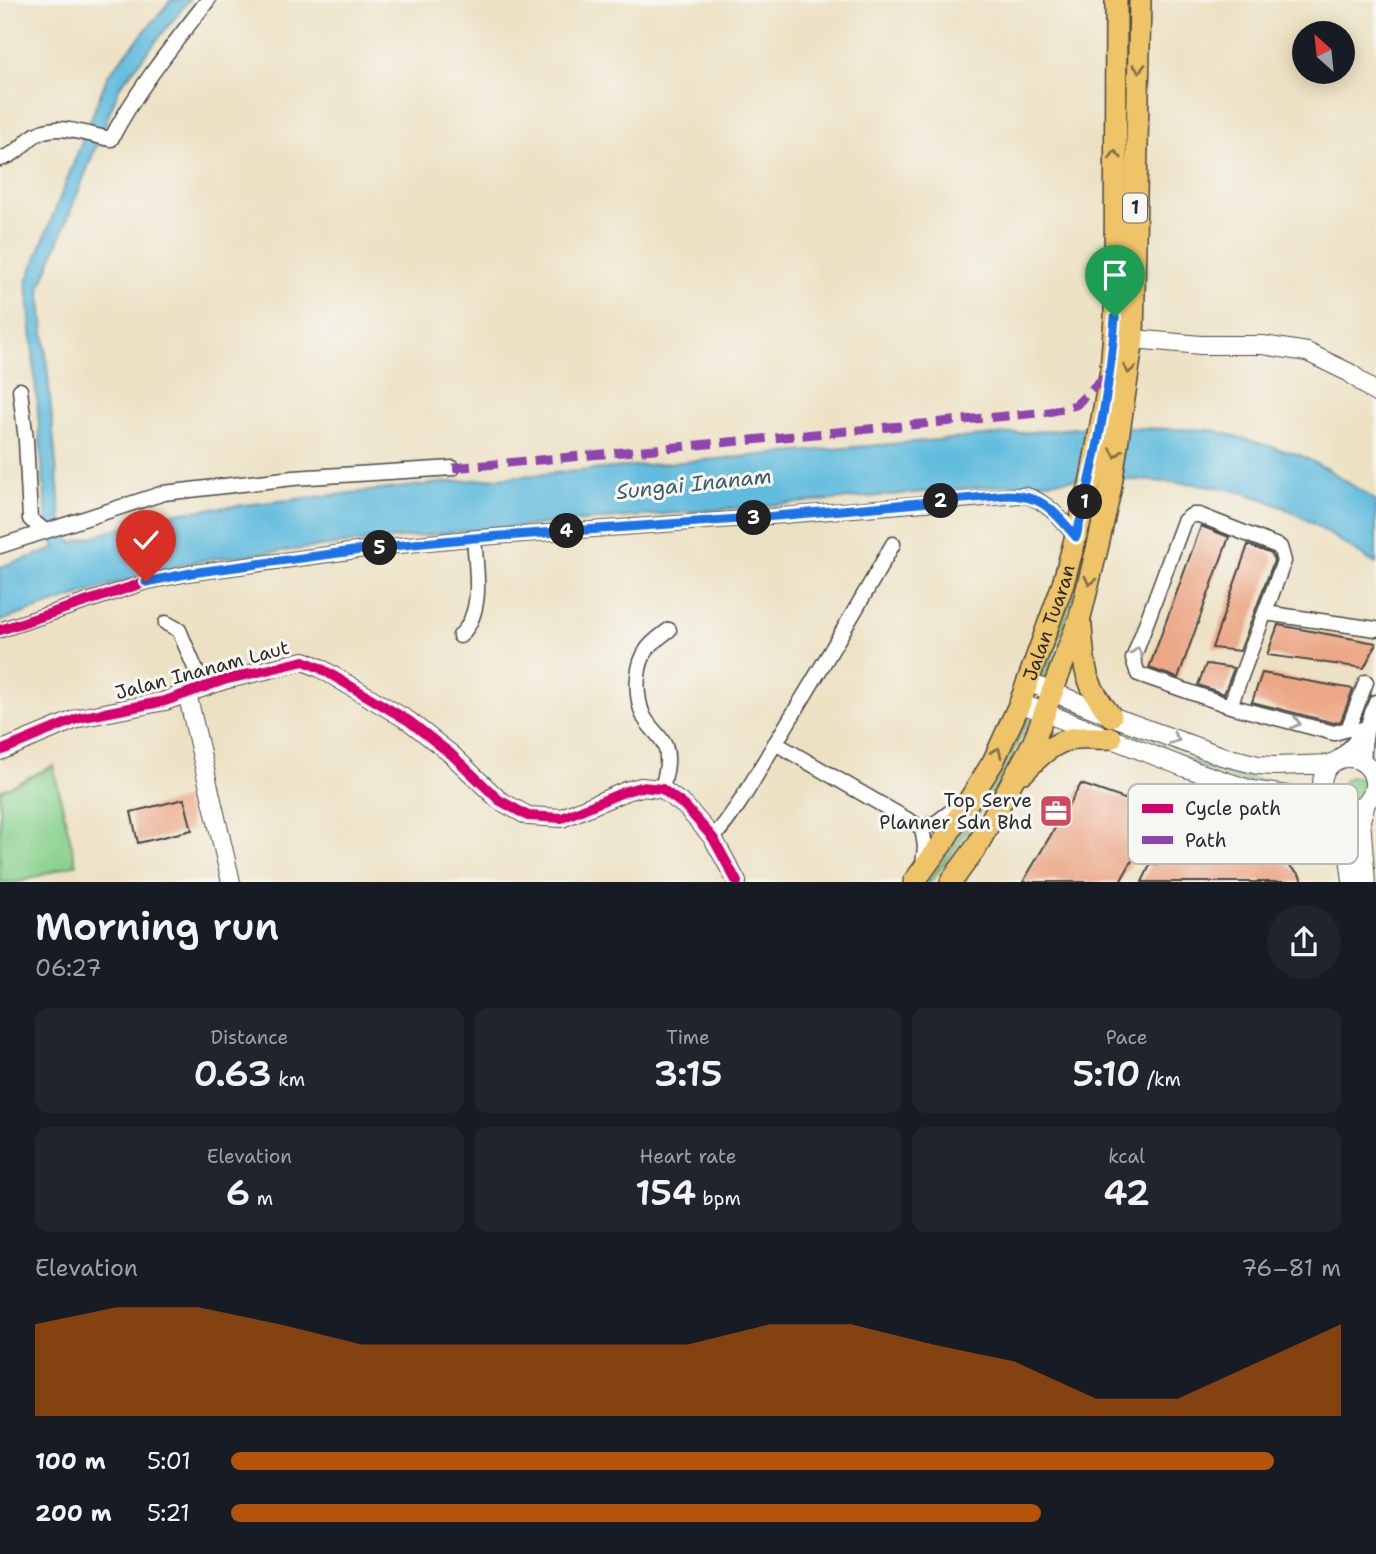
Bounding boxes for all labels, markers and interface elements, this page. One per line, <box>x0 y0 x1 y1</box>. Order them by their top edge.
north arrow <box>1292 21 1354 84</box>
map controls <box>1292 21 1355 84</box>
one-way arrow <box>1131 63 1147 74</box>
one-way arrow <box>1108 149 1123 160</box>
road number: 1 <box>1123 194 1147 223</box>
pin <box>1085 245 1145 317</box>
icon: arrive <box>1096 256 1134 294</box>
one-way arrow <box>1122 363 1137 375</box>
one-way arrow <box>1109 447 1124 459</box>
water label: Sungai Inanam <box>615 462 773 506</box>
pin: 2 <box>923 484 958 518</box>
pin: 1 <box>1068 484 1102 520</box>
text: 2 <box>934 488 947 513</box>
text: 1 <box>1080 489 1089 514</box>
pin: 3 <box>736 500 772 536</box>
text: 3 <box>747 505 760 530</box>
pin <box>116 510 176 582</box>
pin: 4 <box>550 514 584 548</box>
text: 4 <box>560 518 573 543</box>
icon: check <box>127 521 165 559</box>
pin: 5 <box>362 530 398 566</box>
text: 5 <box>374 535 385 560</box>
street label: Jalan Tuaran <box>1017 562 1080 684</box>
one-way arrow <box>1084 575 1098 587</box>
street label: Jalan Inanam Laut <box>112 635 292 705</box>
one-way arrow <box>1129 646 1144 658</box>
one-way arrow <box>1290 715 1302 729</box>
one-way arrow <box>1169 731 1181 745</box>
one-way arrow <box>989 747 1003 759</box>
legend <box>1128 784 1358 864</box>
place label: Top Serve Planner Sdn Bhd <box>879 788 1032 835</box>
office icon: Top Serve Planner Sdn Bhd <box>1037 792 1075 830</box>
text: Cycle path <box>1185 796 1281 821</box>
text: Path <box>1185 828 1227 853</box>
text: Morning run <box>35 901 279 952</box>
button: share <box>1267 905 1341 979</box>
text: 06:27 <box>35 953 102 983</box>
text: Distance <box>210 1025 288 1050</box>
text: Time <box>666 1025 710 1050</box>
text: Pace <box>1106 1025 1148 1050</box>
text: 0.63 <box>193 1050 272 1097</box>
text: 3:15 <box>654 1050 722 1097</box>
text: 5:10 <box>1072 1050 1140 1097</box>
text: km <box>272 1067 305 1092</box>
text: /km <box>1140 1067 1181 1092</box>
text: Elevation <box>207 1144 292 1169</box>
text: Heart rate <box>640 1144 736 1169</box>
text: kcal <box>1108 1144 1145 1169</box>
text: 6 <box>226 1169 250 1216</box>
text: 154 <box>635 1169 696 1216</box>
text: 42 <box>1103 1169 1150 1216</box>
text: m <box>250 1186 273 1211</box>
text: bpm <box>696 1186 741 1211</box>
text: Elevation <box>35 1253 138 1283</box>
text: 76–81 m <box>1241 1253 1341 1283</box>
text: 100 m <box>35 1446 106 1476</box>
text: 5:01 <box>147 1446 191 1476</box>
text: 200 m <box>35 1498 112 1528</box>
text: 5:21 <box>147 1498 190 1528</box>

